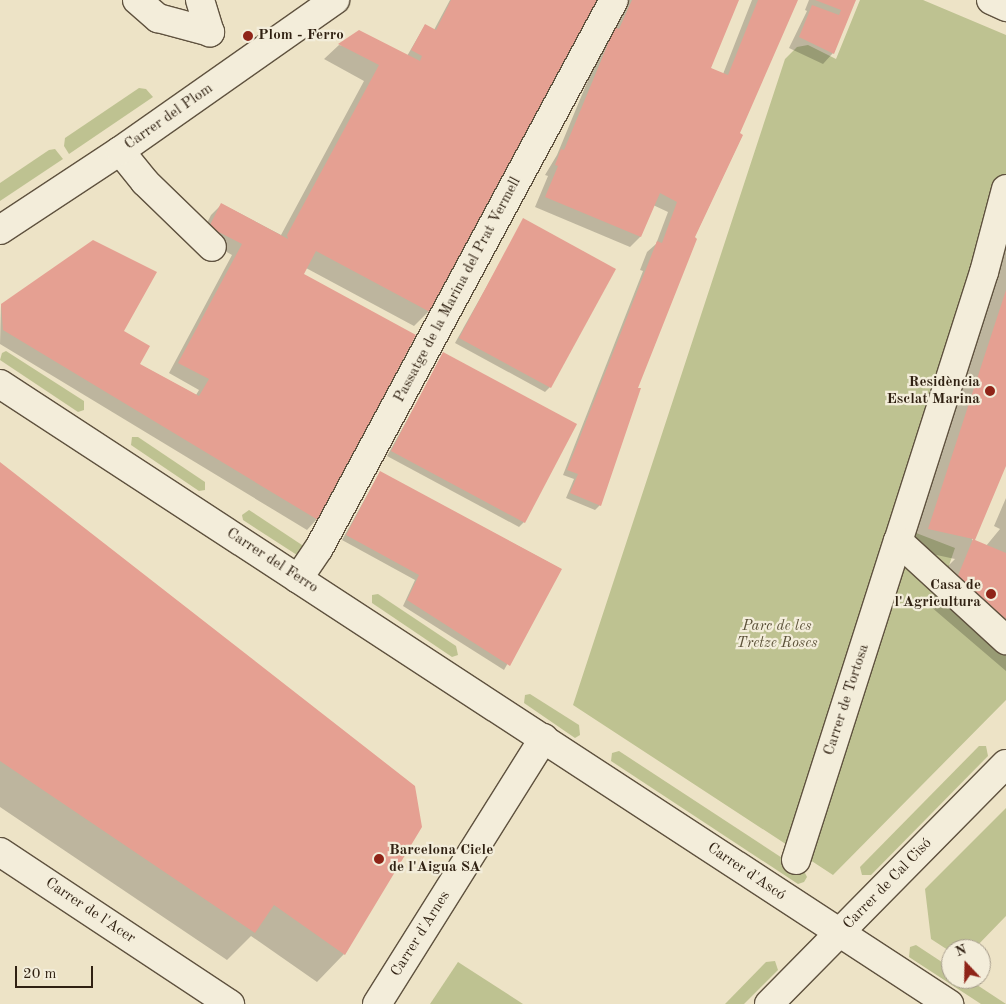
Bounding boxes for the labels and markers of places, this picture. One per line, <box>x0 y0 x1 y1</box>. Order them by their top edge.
place label: Plom - Ferro <box>258 27 344 45</box>
marker: Plom - Ferro <box>242 30 254 42</box>
place label: Residència Esclat Marina <box>886 373 980 408</box>
marker: Residència Esclat Marina <box>984 385 996 397</box>
place label: Casa de l'Agricultura <box>894 576 981 611</box>
marker: Casa de l'Agricultura <box>985 588 997 600</box>
place label: Barcelona Cicle de l'Aigua SA <box>389 841 493 876</box>
marker: Barcelona Cicle de l'Aigua SA <box>373 853 385 865</box>

